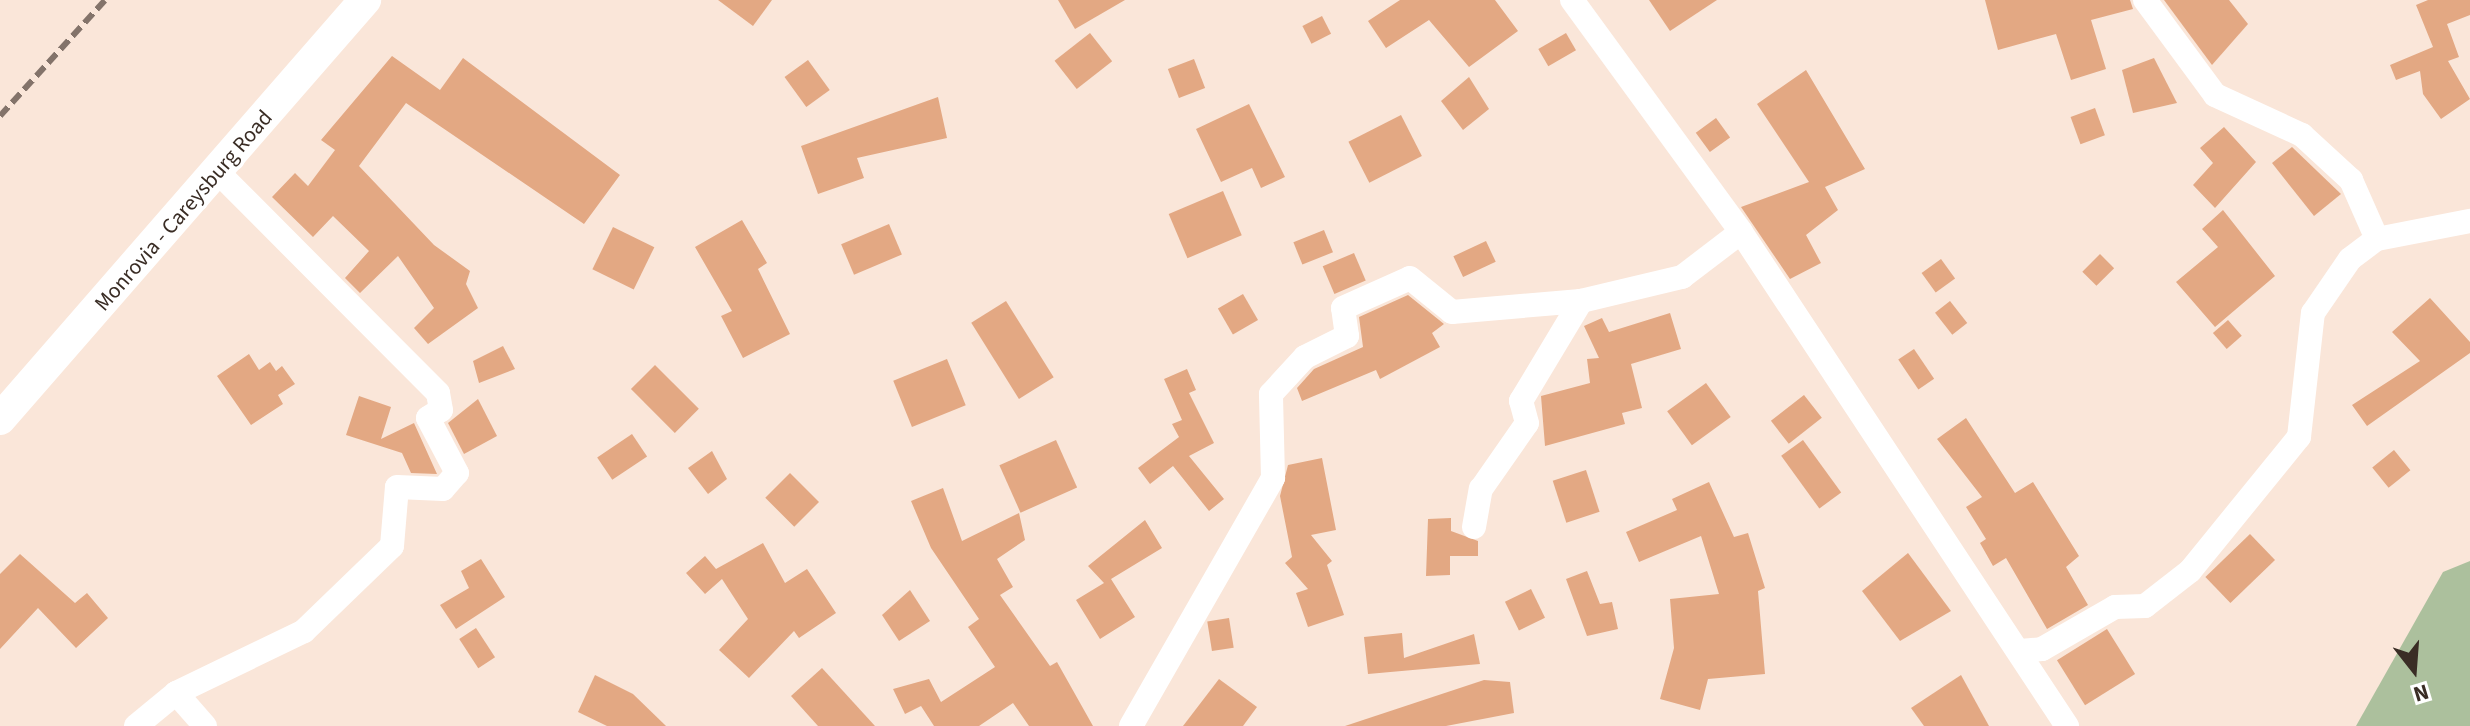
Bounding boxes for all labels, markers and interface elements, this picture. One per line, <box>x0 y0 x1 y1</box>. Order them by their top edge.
street label: Monrovia - Careysburg Road <box>90 105 278 317</box>
north arrow <box>2374 630 2454 710</box>
text: N <box>2409 676 2433 710</box>

